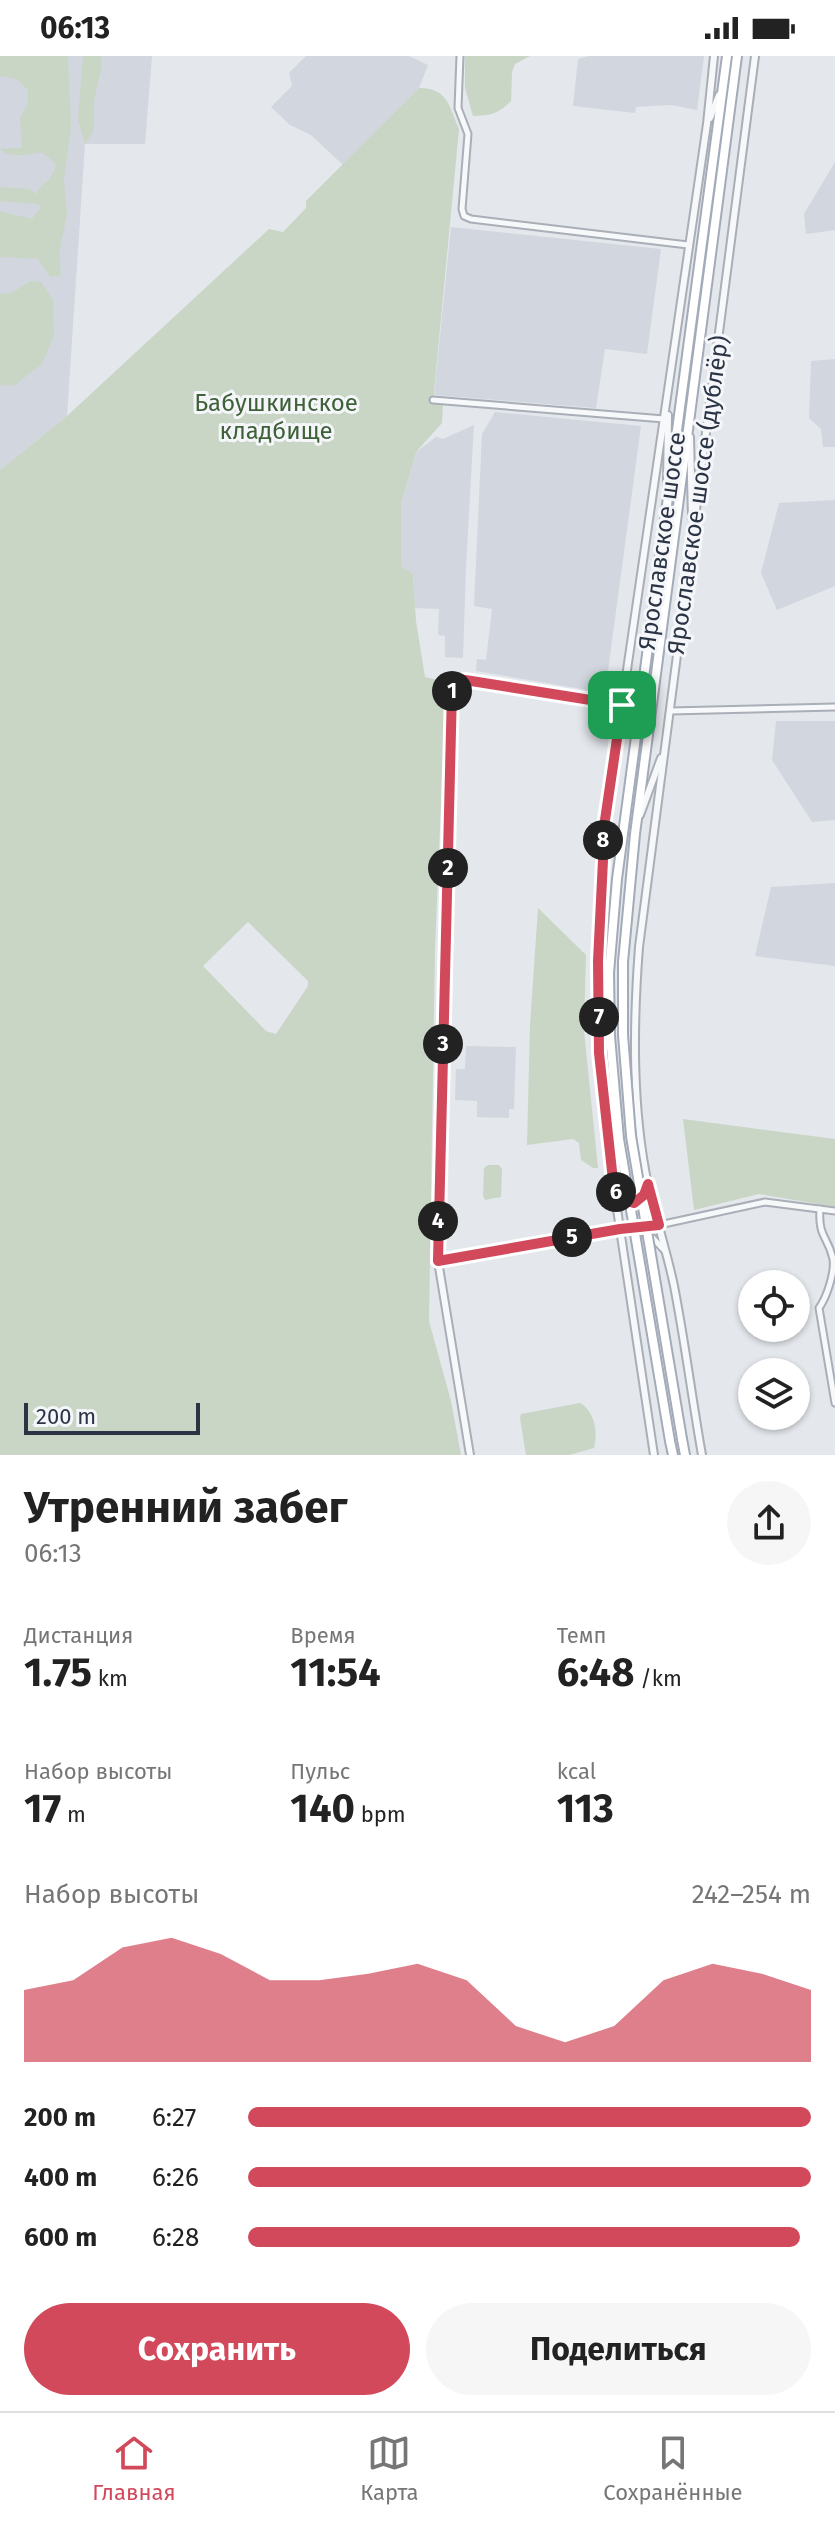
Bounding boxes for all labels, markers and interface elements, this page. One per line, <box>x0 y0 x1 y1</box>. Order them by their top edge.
text: 06:13 <box>40 10 110 46</box>
street label: Ярославское шоссе (дублёр) <box>661 334 735 656</box>
park label: Бабушкинское кладбище <box>194 389 358 445</box>
street label: Ярославское шоссе <box>632 430 692 652</box>
pin: 1 <box>432 671 472 711</box>
pin <box>588 671 656 739</box>
text: 1 <box>447 677 457 704</box>
icon: arrive <box>600 683 644 727</box>
pin: 8 <box>583 820 623 860</box>
text: 8 <box>597 826 609 853</box>
pin: 2 <box>428 848 468 888</box>
text: 2 <box>442 854 454 881</box>
pin: 7 <box>579 997 619 1037</box>
text: 7 <box>594 1003 604 1030</box>
pin: 3 <box>423 1024 463 1064</box>
text: 3 <box>437 1030 449 1057</box>
pin: 6 <box>596 1172 636 1212</box>
text: 6 <box>610 1178 622 1205</box>
pin: 4 <box>418 1201 458 1241</box>
text: 4 <box>432 1207 444 1234</box>
pin: 5 <box>552 1217 592 1257</box>
text: 5 <box>566 1223 578 1250</box>
map controls <box>738 1270 810 1430</box>
button: locate <box>738 1270 810 1342</box>
button: layers <box>738 1358 810 1430</box>
scale bar <box>24 1399 200 1435</box>
text: 200 m <box>36 1403 96 1430</box>
text: Утренний забег <box>24 1481 348 1534</box>
button: share <box>727 1481 811 1565</box>
text: 06:13 <box>24 1538 82 1569</box>
text: Дистанция <box>24 1622 133 1649</box>
text: Время <box>290 1622 356 1649</box>
text: Темп <box>557 1622 607 1649</box>
text: 1.75 <box>24 1649 92 1697</box>
text: 11:54 <box>290 1649 381 1697</box>
text: 6:48 <box>557 1649 634 1697</box>
text: km <box>92 1665 128 1692</box>
text: /km <box>634 1665 682 1692</box>
text: Набор высоты <box>24 1758 172 1785</box>
text: Пульс <box>290 1758 350 1785</box>
text: kcal <box>557 1758 596 1785</box>
text: 17 <box>24 1785 61 1833</box>
text: 140 <box>290 1785 355 1833</box>
text: 113 <box>557 1785 614 1833</box>
text: m <box>61 1801 86 1828</box>
text: bpm <box>355 1801 406 1828</box>
text: Набор высоты <box>24 1879 199 1910</box>
text: 242–254 m <box>692 1879 811 1910</box>
text: 200 m <box>24 2102 96 2133</box>
text: 6:27 <box>152 2102 196 2133</box>
text: 400 m <box>24 2162 97 2193</box>
text: 6:26 <box>152 2162 199 2193</box>
text: 600 m <box>24 2222 97 2253</box>
text: 6:28 <box>152 2222 199 2253</box>
button: Сохранить <box>24 2303 410 2395</box>
button: Поделиться <box>426 2303 811 2395</box>
tab: Главная <box>92 2431 176 2506</box>
tab: Карта <box>360 2431 419 2506</box>
tab: Сохранённые <box>603 2431 743 2506</box>

